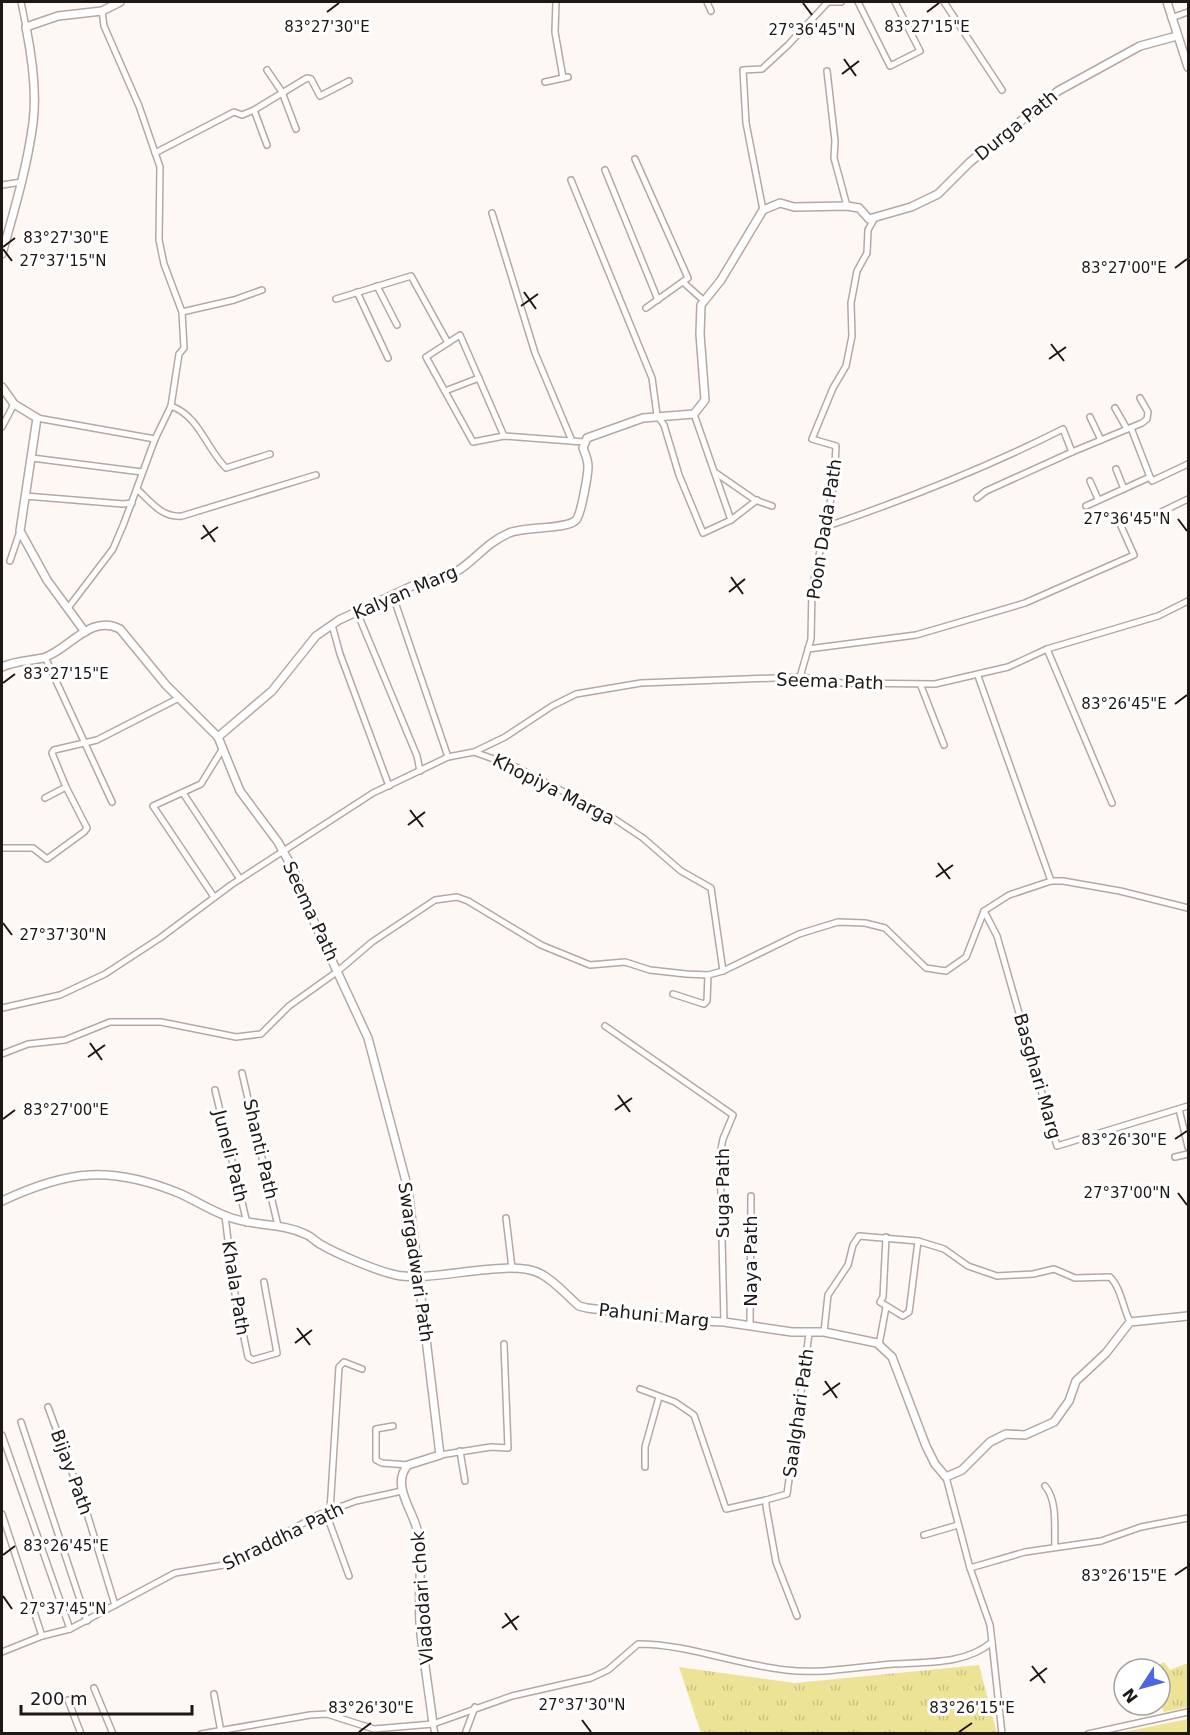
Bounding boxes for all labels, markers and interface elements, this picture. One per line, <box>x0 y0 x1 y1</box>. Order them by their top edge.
text: 83°27'30"E <box>284 18 370 36</box>
text: 83°27'15"E <box>884 18 970 36</box>
text: 27°36'45"N <box>768 21 856 39</box>
street label: Durga Path <box>971 85 1061 165</box>
text: 83°27'30"E <box>23 229 109 247</box>
text: 27°37'15"N <box>19 252 107 270</box>
text: 83°27'00"E <box>1081 259 1167 277</box>
street label: Poon Dada Path <box>803 457 845 601</box>
text: 27°36'45"N <box>1083 510 1171 528</box>
street label: Kalyan Marg <box>350 561 460 623</box>
text: 83°27'15"E <box>23 665 109 683</box>
street label: Seema Path <box>776 669 884 693</box>
text: 83°26'45"E <box>1081 695 1167 713</box>
street label: Khopiya Marga <box>489 749 619 829</box>
street label: Seema Path <box>279 858 343 964</box>
text: 27°37'30"N <box>19 926 107 944</box>
street label: Basghari Marg <box>1010 1011 1066 1141</box>
street label: Shanti Path <box>239 1097 283 1201</box>
text: 83°27'00"E <box>23 1101 109 1119</box>
street label: Juneli Path <box>209 1107 253 1204</box>
text: 83°26'30"E <box>1081 1131 1167 1149</box>
street label: Suga Path <box>712 1148 733 1238</box>
street label: Swargadwari Path <box>394 1181 438 1343</box>
text: 27°37'00"N <box>1083 1184 1171 1202</box>
street label: Naya Path <box>740 1215 761 1307</box>
street label: Khala Path <box>218 1239 254 1337</box>
street label: Pahuni Marg <box>598 1299 710 1331</box>
street label: Saalghari Path <box>779 1347 817 1479</box>
street label: Bijay Path <box>47 1426 97 1518</box>
street label: Shraddha Path <box>219 1498 347 1574</box>
street label: Vladodari chok <box>407 1530 437 1666</box>
text: 83°26'45"E <box>23 1537 109 1555</box>
text: 83°26'15"E <box>1081 1567 1167 1585</box>
text: 27°37'45"N <box>19 1600 107 1618</box>
north arrow <box>1112 1657 1172 1717</box>
scale bar <box>21 1678 192 1716</box>
text: N <box>1119 1685 1142 1707</box>
text: 200 m <box>30 1688 88 1709</box>
text: 27°37'30"N <box>538 1696 626 1714</box>
text: 83°26'30"E <box>328 1699 414 1717</box>
text: 83°26'15"E <box>929 1699 1015 1717</box>

